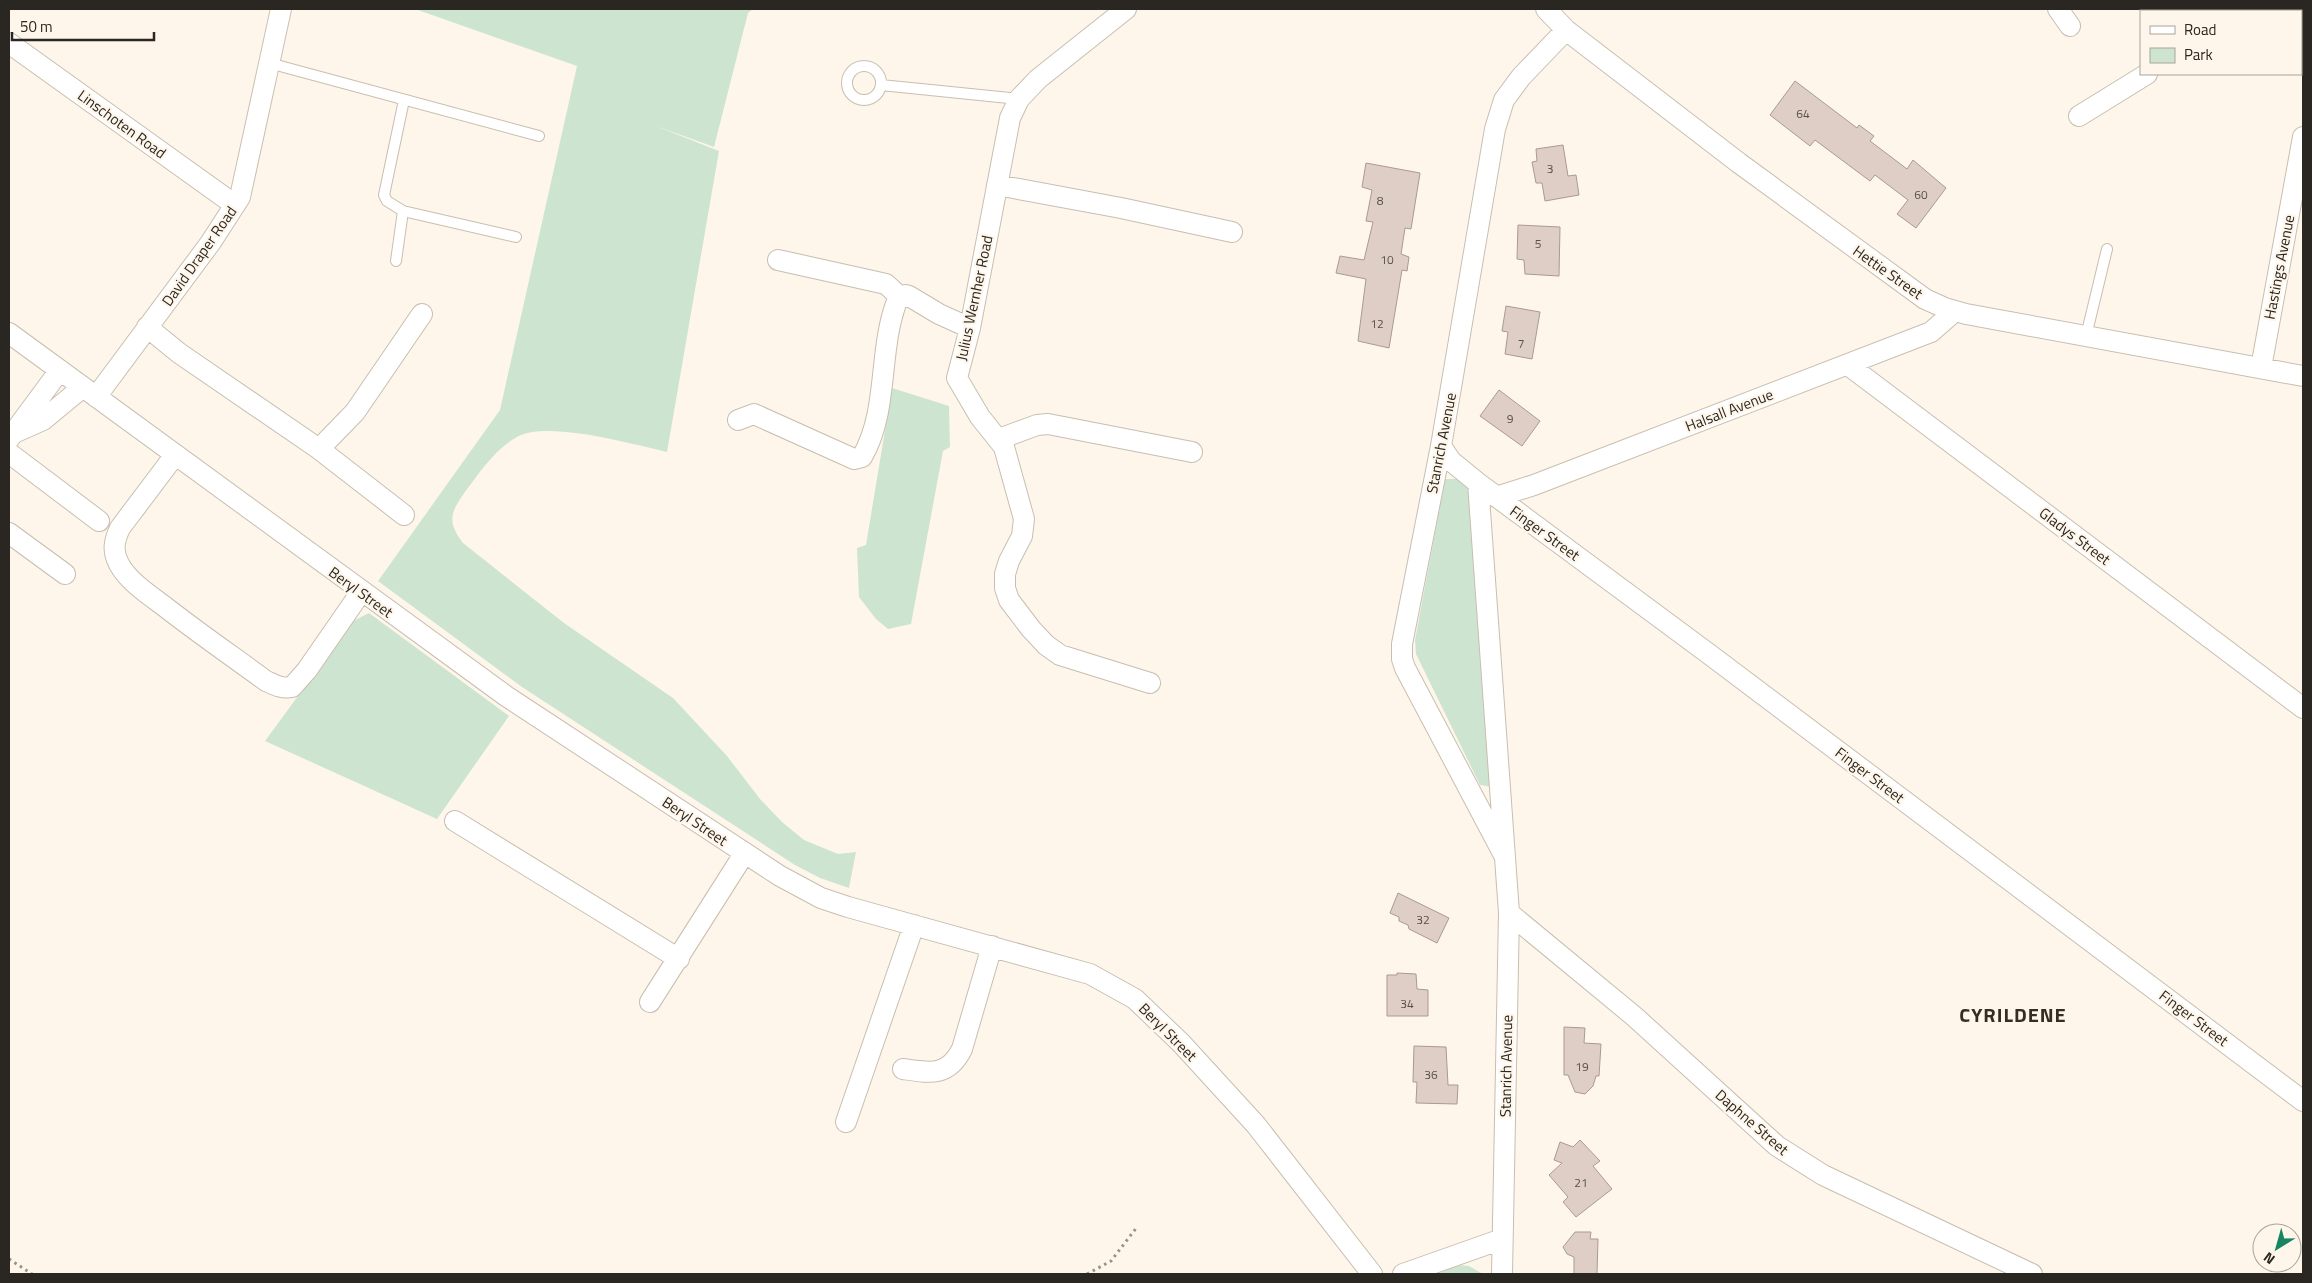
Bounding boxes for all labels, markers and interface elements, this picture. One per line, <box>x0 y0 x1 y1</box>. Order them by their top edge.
scale bar <box>12 10 155 42</box>
legend <box>2140 10 2302 75</box>
text: 50 m <box>20 15 53 38</box>
text: Road <box>2184 18 2216 41</box>
text: Park <box>2184 43 2213 66</box>
street label: Linschoten Road <box>73 84 171 164</box>
house number: 64 <box>1796 104 1810 123</box>
house number: 3 <box>1547 159 1553 178</box>
house number: 60 <box>1914 185 1928 204</box>
house number: 8 <box>1377 191 1384 210</box>
street label: David Draper Road <box>156 201 242 311</box>
street label: Hastings Avenue <box>2258 213 2300 321</box>
street label: Julius Wernher Road <box>949 233 999 363</box>
house number: 5 <box>1535 234 1542 253</box>
street label: Hettie Street <box>1848 239 1928 305</box>
house number: 10 <box>1380 250 1394 269</box>
house number: 12 <box>1370 314 1384 333</box>
house number: 7 <box>1518 334 1524 353</box>
street label: Halsall Avenue <box>1682 383 1776 437</box>
street label: Stanrich Avenue <box>1420 391 1462 495</box>
house number: 9 <box>1507 409 1514 428</box>
street label: Finger Street <box>1505 500 1585 567</box>
street label: Gladys Street <box>2034 501 2116 571</box>
street label: Beryl Street <box>324 561 399 624</box>
street label: Finger Street <box>1830 741 1910 809</box>
street label: Beryl Street <box>658 791 733 852</box>
house number: 32 <box>1416 910 1430 929</box>
street label: Finger Street <box>2154 984 2234 1052</box>
house number: 34 <box>1400 994 1414 1013</box>
street label: Beryl Street <box>1133 997 1203 1067</box>
district label: CYRILDENE <box>1959 999 2067 1030</box>
street label: Stanrich Avenue <box>1494 1015 1518 1117</box>
house number: 19 <box>1575 1057 1589 1076</box>
house number: 36 <box>1424 1065 1438 1084</box>
street label: Daphne Street <box>1710 1084 1794 1161</box>
house number: 21 <box>1574 1173 1588 1192</box>
north arrow <box>2252 1223 2302 1273</box>
text: N <box>2259 1247 2279 1270</box>

